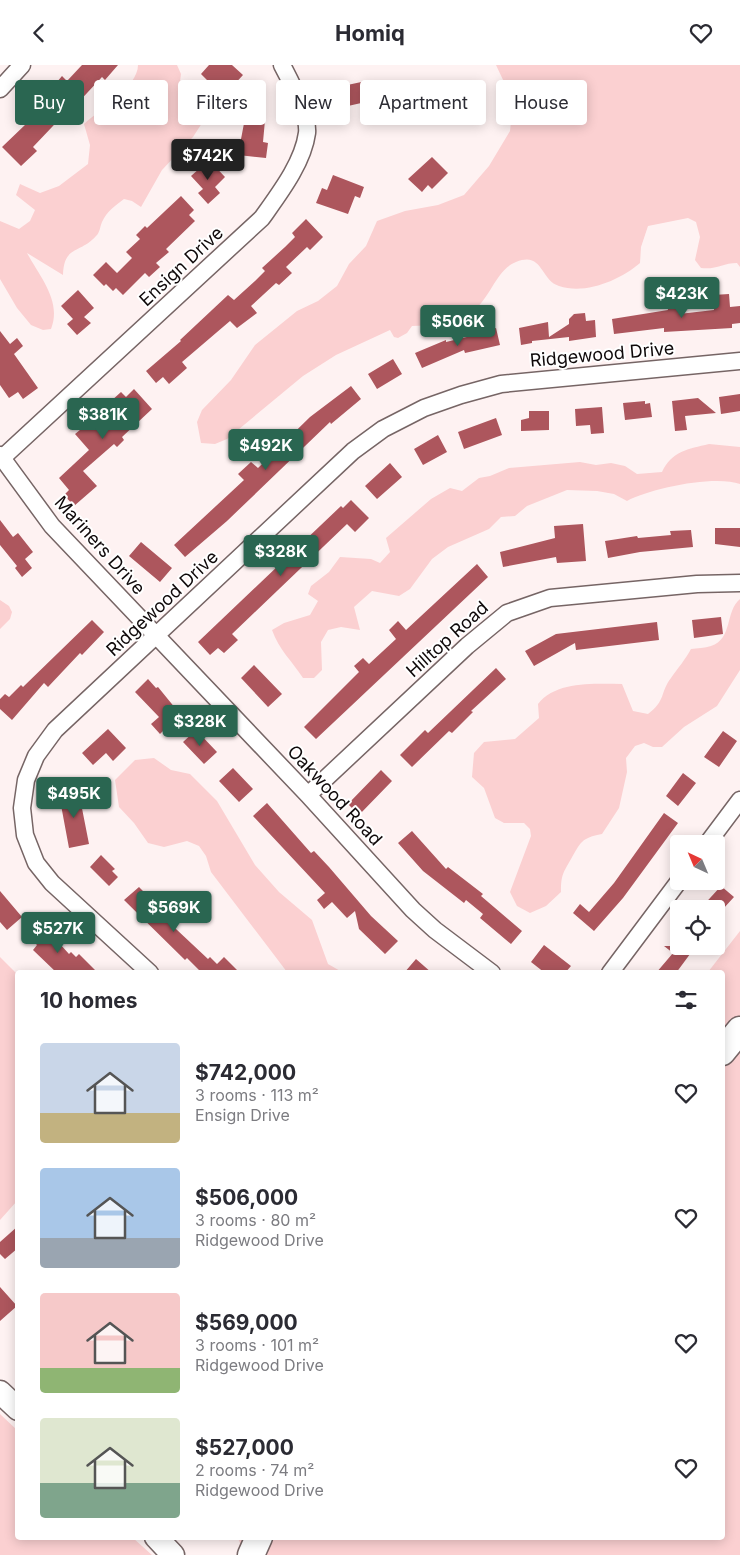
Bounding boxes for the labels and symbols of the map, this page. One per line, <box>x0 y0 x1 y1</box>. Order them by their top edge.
pin: $742K <box>173 139 243 181</box>
street label: Ensign Drive <box>135 222 227 310</box>
pin: $423K <box>647 277 717 319</box>
pin: $506K <box>423 305 493 347</box>
street label: Ridgewood Drive <box>529 337 675 371</box>
pin: $381K <box>68 397 138 440</box>
pin: $492K <box>231 429 301 471</box>
street label: Mariners Drive <box>50 492 150 598</box>
pin: $328K <box>246 535 316 577</box>
street label: Ridgewood Drive <box>102 546 222 660</box>
street label: Hilltop Road <box>402 597 492 681</box>
pin: $328K <box>165 705 235 747</box>
street label: Oakwood Road <box>283 741 387 849</box>
pin: $495K <box>39 777 109 819</box>
north arrow <box>670 835 725 890</box>
pin: $569K <box>139 891 209 933</box>
pin: $527K <box>23 911 93 954</box>

